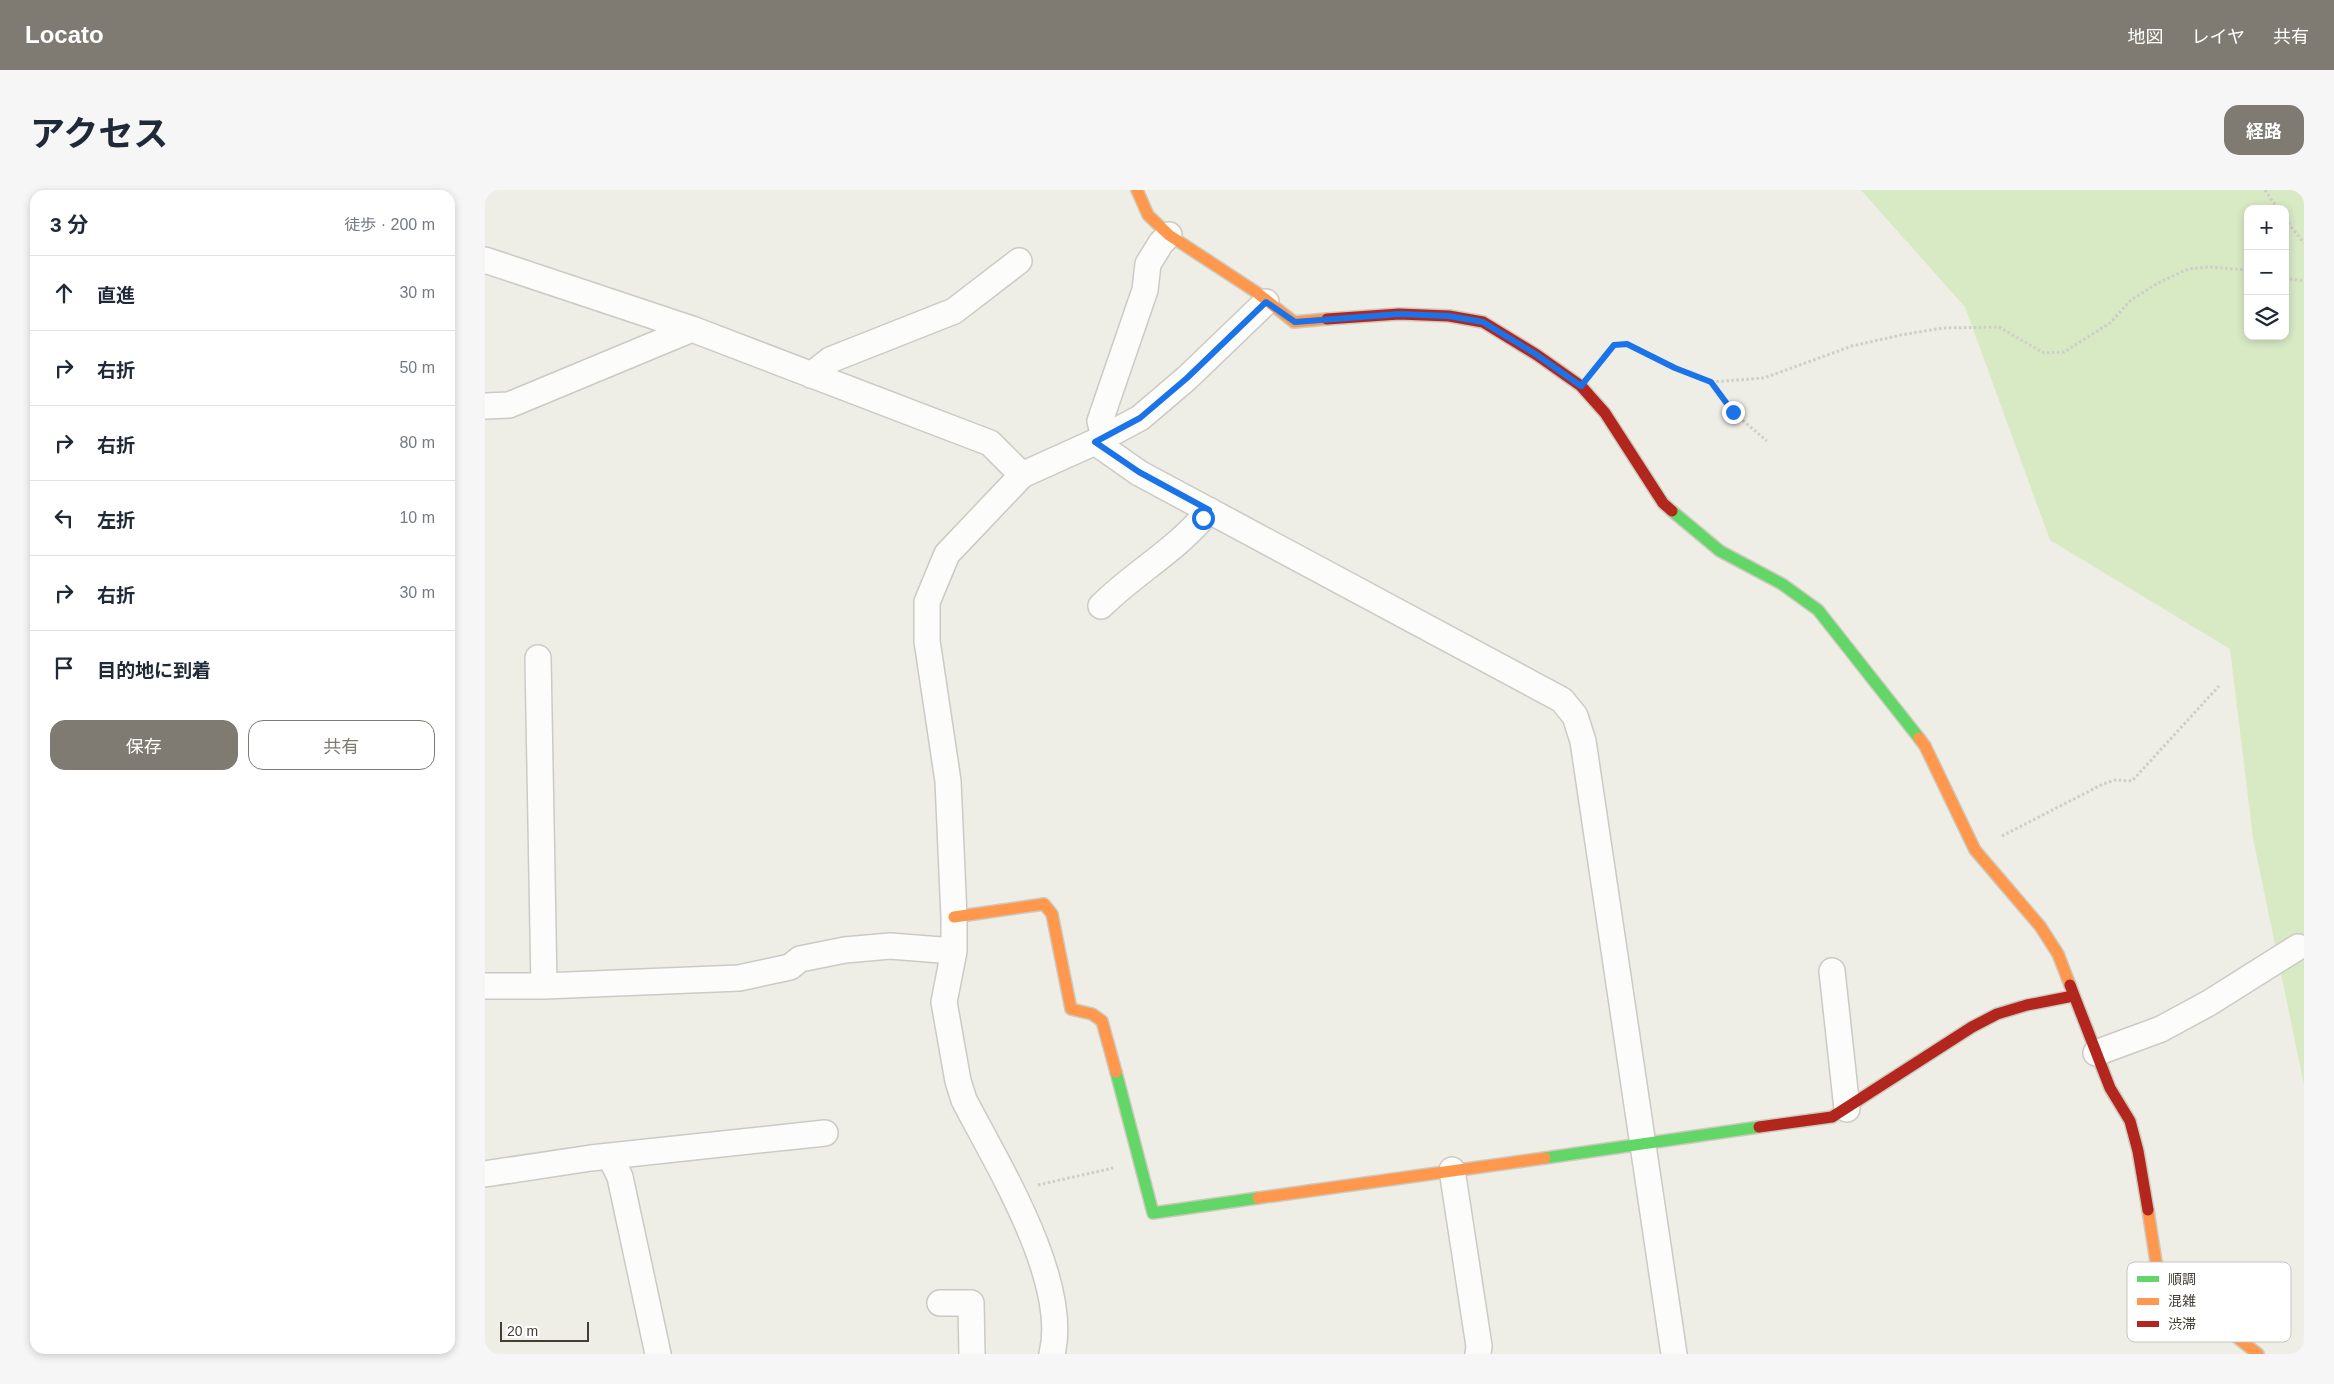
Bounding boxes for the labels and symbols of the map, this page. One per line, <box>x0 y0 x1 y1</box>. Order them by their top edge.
route end <box>1722 401 1745 424</box>
route start <box>1192 507 1215 530</box>
legend <box>2127 1262 2291 1342</box>
text: 順調 <box>2168 1271 2196 1287</box>
text: 混雑 <box>2168 1293 2196 1309</box>
text: 渋滞 <box>2168 1316 2196 1332</box>
scale bar <box>500 1319 589 1342</box>

